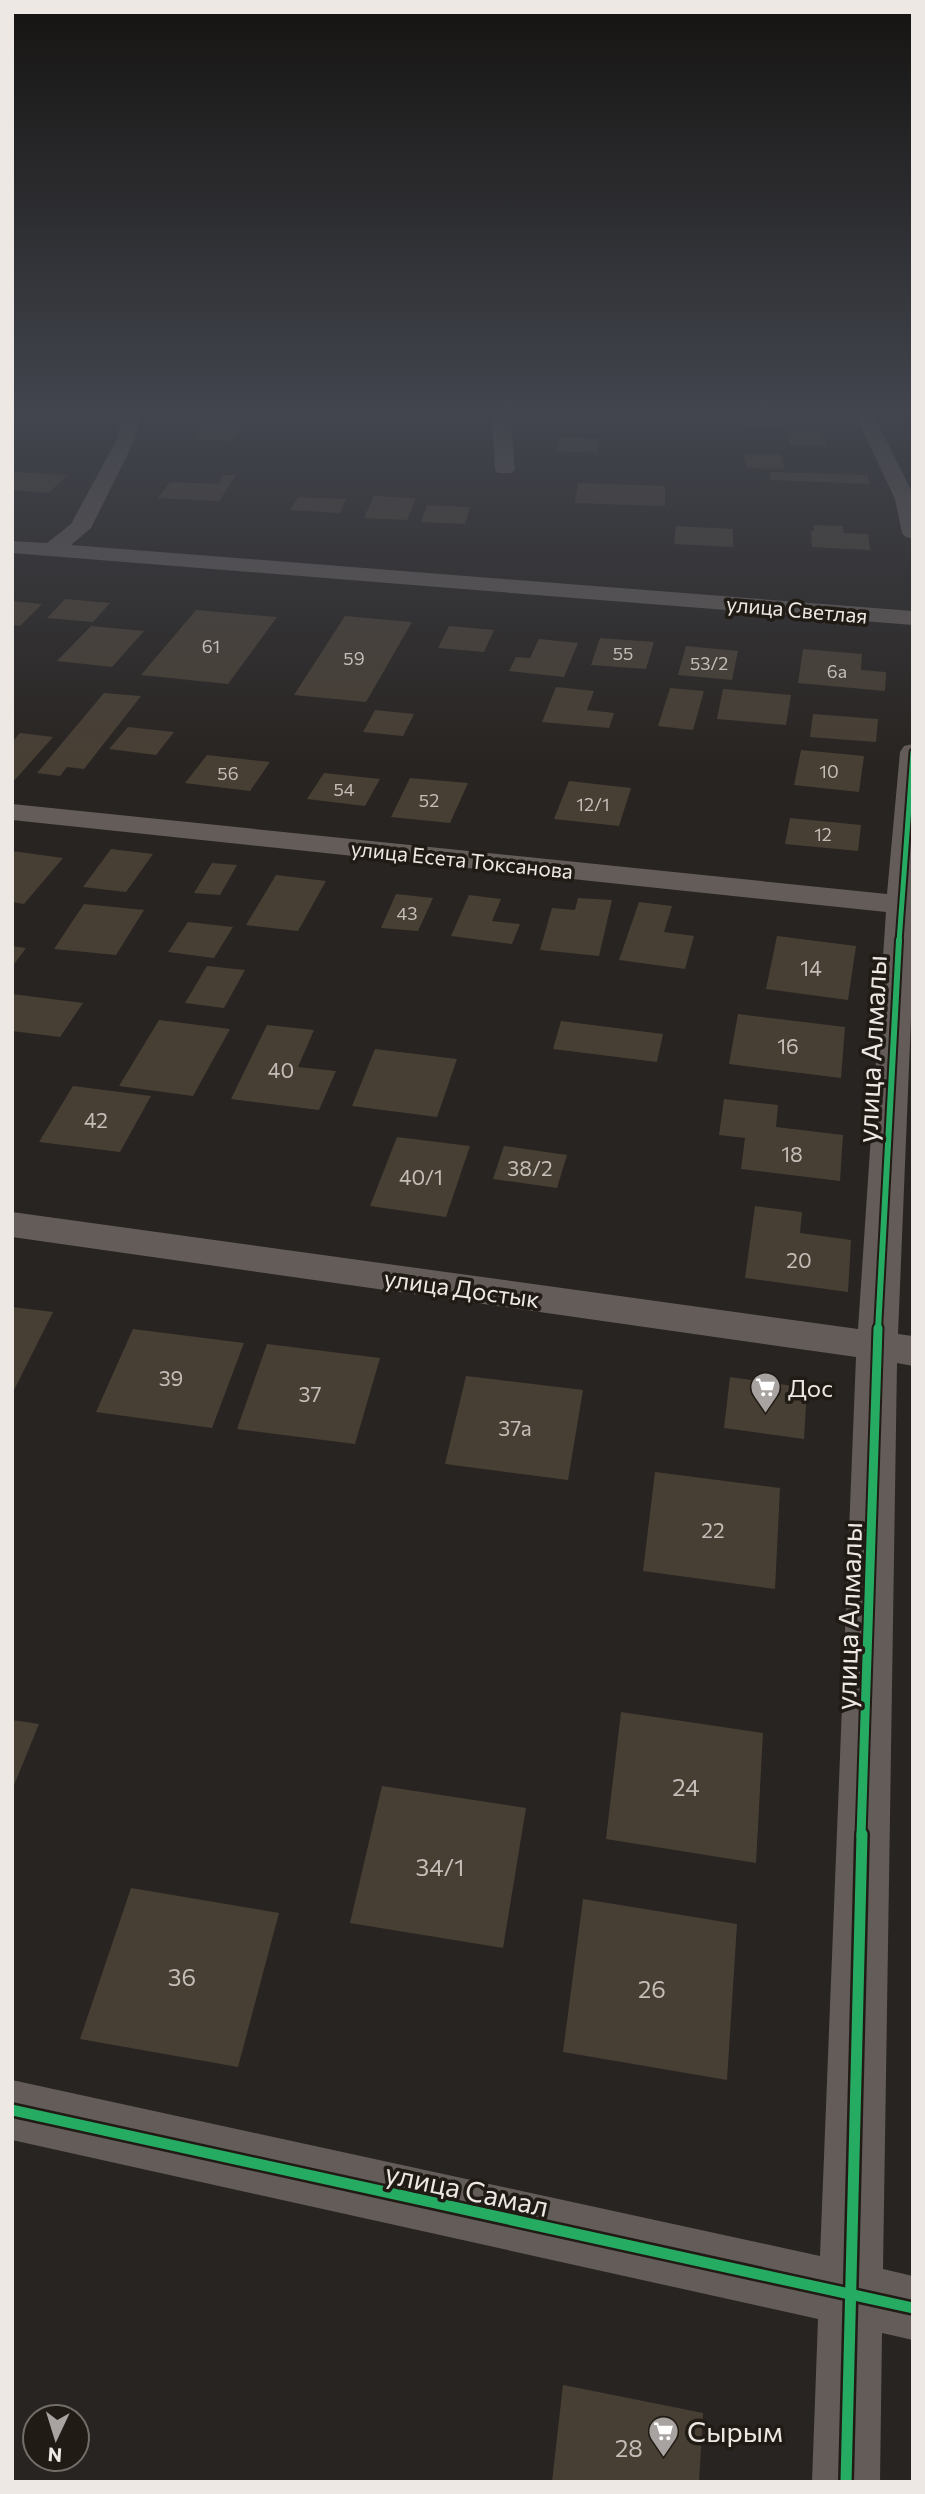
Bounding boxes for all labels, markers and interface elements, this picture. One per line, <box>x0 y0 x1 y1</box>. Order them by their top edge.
street label: улица Светлая <box>725 590 869 628</box>
house number: 61 <box>202 635 220 657</box>
house number: 55 <box>613 642 633 664</box>
house number: 59 <box>343 647 365 669</box>
house number: 53/2 <box>690 652 728 674</box>
house number: 6а <box>827 660 847 682</box>
house number: 10 <box>819 760 839 782</box>
house number: 56 <box>217 762 239 784</box>
house number: 54 <box>333 778 355 800</box>
house number: 52 <box>419 789 439 811</box>
house number: 12/1 <box>576 793 610 815</box>
house number: 12 <box>814 823 832 845</box>
street label: улица Есета Токсанова <box>350 835 574 883</box>
house number: 43 <box>396 902 418 924</box>
street label: улица Алмалы <box>849 954 893 1144</box>
house number: 14 <box>800 955 822 980</box>
house number: 16 <box>777 1033 799 1058</box>
house number: 40 <box>268 1057 294 1082</box>
house number: 42 <box>84 1107 108 1132</box>
house number: 18 <box>781 1141 803 1166</box>
house number: 38/2 <box>507 1155 553 1180</box>
house number: 40/1 <box>399 1164 443 1189</box>
house number: 20 <box>786 1247 812 1272</box>
street label: улица Достык <box>382 1263 542 1313</box>
house number: 39 <box>159 1365 183 1390</box>
supermarket icon: Дос <box>748 1370 782 1414</box>
place label: Дос <box>788 1373 833 1402</box>
house number: 37 <box>299 1381 321 1406</box>
house number: 37а <box>498 1415 532 1440</box>
house number: 22 <box>701 1517 725 1542</box>
street label: улица Алмалы <box>828 1521 868 1711</box>
house number: 24 <box>672 1772 700 1801</box>
house number: 34/1 <box>415 1852 465 1881</box>
house number: 36 <box>168 1962 196 1991</box>
house number: 26 <box>638 1974 666 2003</box>
street label: улица Самал <box>382 2155 552 2223</box>
north arrow <box>21 2403 91 2473</box>
supermarket icon: Сырым <box>647 2414 681 2458</box>
place label: Сырым <box>687 2414 783 2448</box>
house number: 28 <box>615 2433 643 2462</box>
text: N <box>47 2443 63 2467</box>

